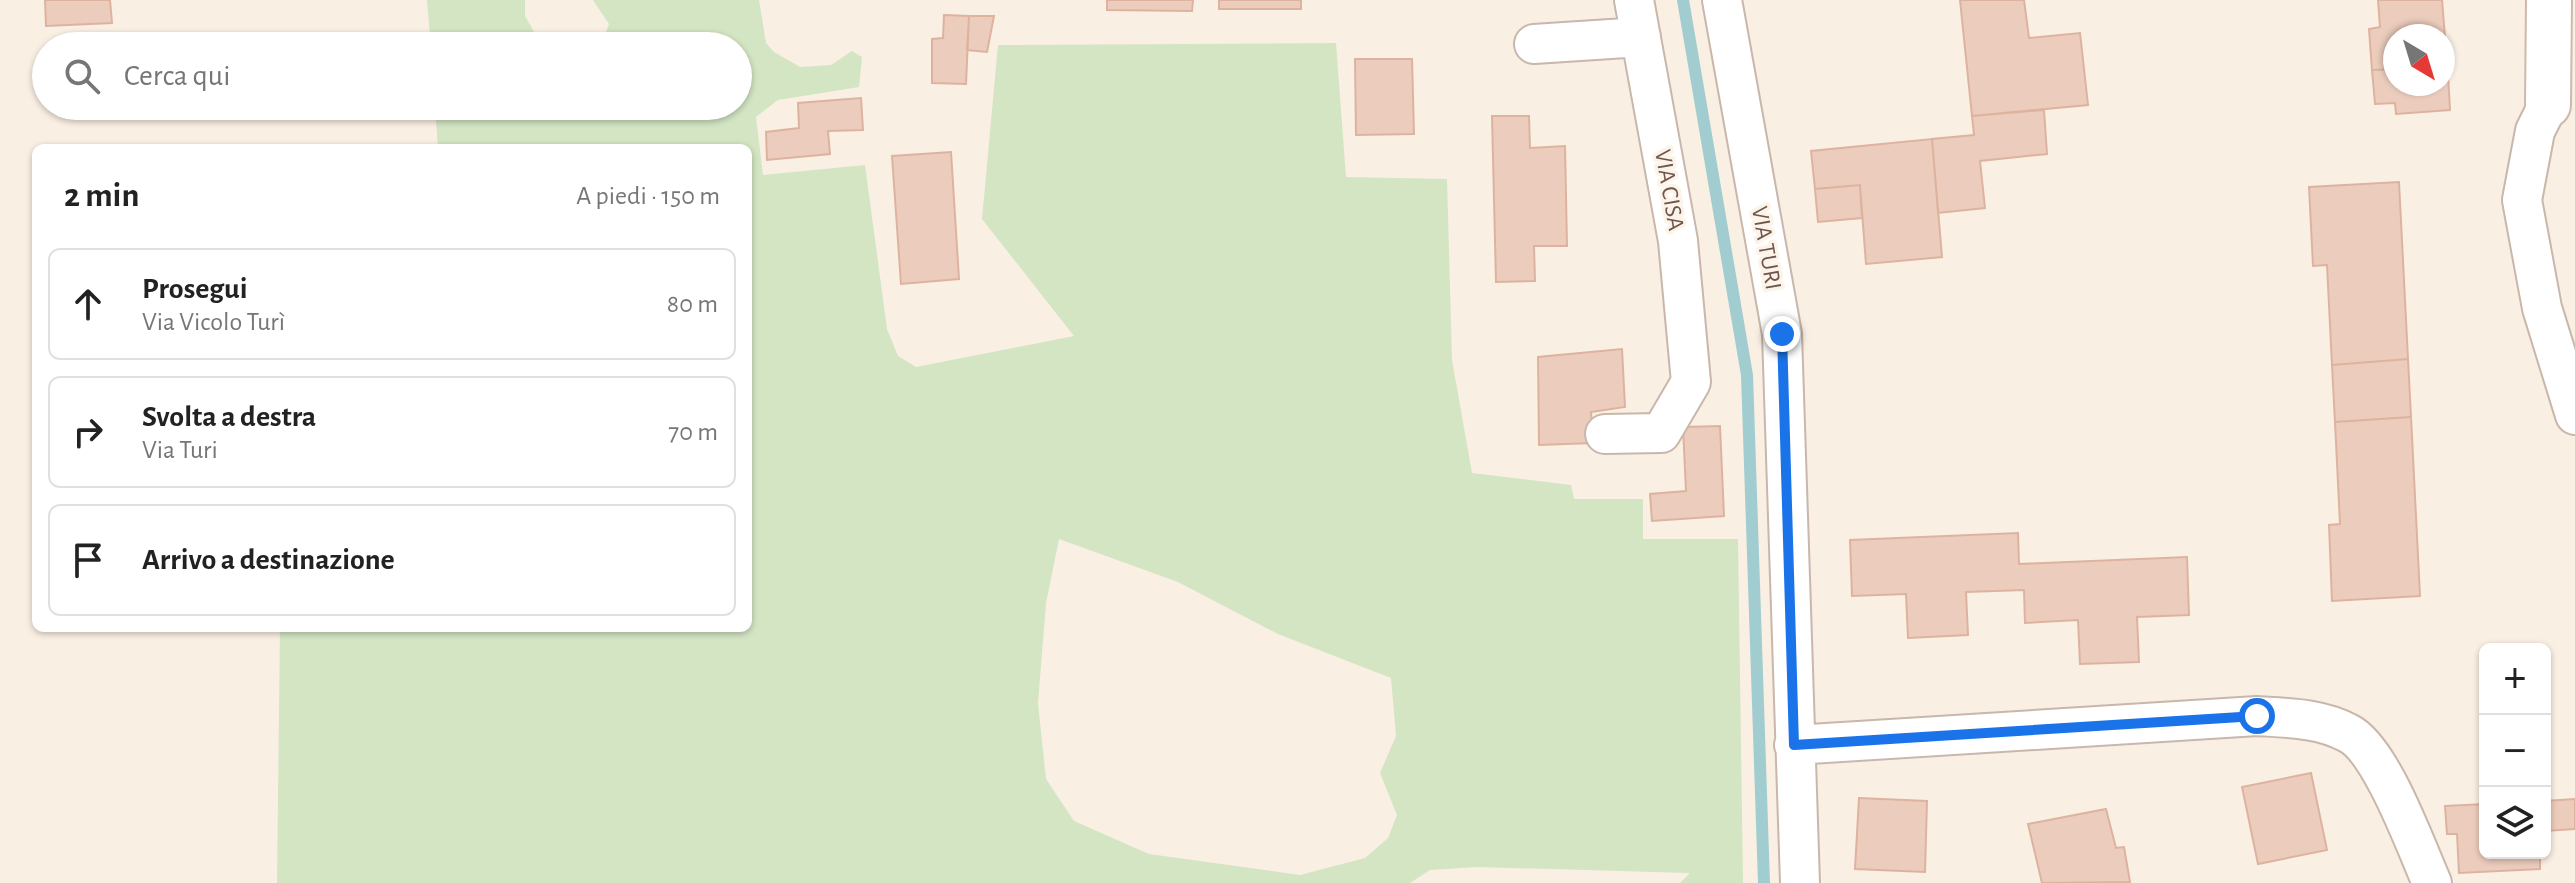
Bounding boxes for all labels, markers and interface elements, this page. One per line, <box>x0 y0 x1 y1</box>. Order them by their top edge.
north arrow <box>2383 24 2455 96</box>
search box <box>32 32 752 120</box>
icon: search <box>60 54 104 98</box>
text: Cerca qui <box>124 61 230 91</box>
street label: VIA CISA <box>1650 148 1688 233</box>
text: 2 min <box>64 179 139 213</box>
text: A piedi · 150 m <box>576 183 720 209</box>
street label: VIA TURI <box>1747 204 1785 292</box>
text: Prosegui <box>142 274 248 304</box>
icon: ahead <box>66 282 110 326</box>
text: 80 m <box>667 291 718 317</box>
text: Via Vicolo Turì <box>142 309 285 335</box>
route end <box>1764 316 1800 352</box>
text: Svolta a destra <box>142 402 316 432</box>
icon: right <box>66 410 110 454</box>
text: 70 m <box>668 419 718 445</box>
text: Via Turi <box>142 437 218 463</box>
icon: arrive <box>66 538 110 582</box>
text: Arrivo a destinazione <box>142 545 395 575</box>
map controls <box>2479 643 2551 859</box>
button: + <box>2479 643 2551 715</box>
route start <box>2239 698 2275 734</box>
button: − <box>2479 715 2551 787</box>
button: layers <box>2479 787 2551 859</box>

